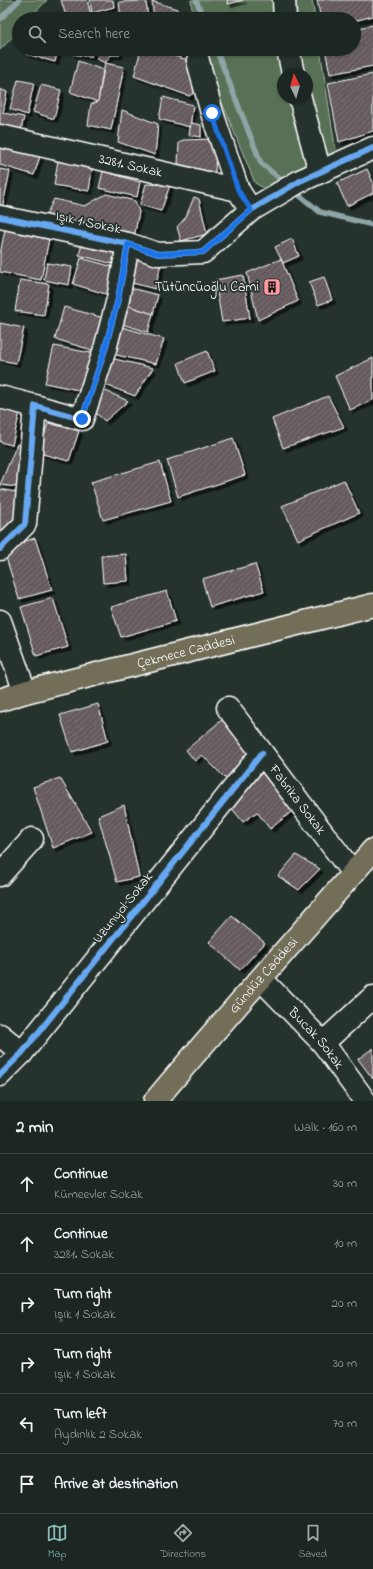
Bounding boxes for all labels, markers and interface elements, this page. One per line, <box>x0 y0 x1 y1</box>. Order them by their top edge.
search box <box>12 12 361 56</box>
icon: search <box>26 23 48 45</box>
text: Search here <box>58 23 130 45</box>
north arrow <box>277 68 313 104</box>
route start <box>203 104 221 122</box>
street label: 3281. Sokak <box>97 148 165 183</box>
street label: Işık 1 Sokak <box>53 206 123 240</box>
place label: Tütüncüoğlu Cami <box>155 277 259 299</box>
building icon: Tütüncüoğlu Cami <box>262 277 282 297</box>
route end <box>73 410 91 428</box>
street label: Çekmece Caddesi <box>135 629 237 674</box>
street label: Fabrika Sokak <box>263 759 332 840</box>
street label: Uzunyol Sokak <box>88 867 160 949</box>
street label: Gündüz Caddesi <box>224 932 303 1018</box>
street label: Bucak Sokak <box>282 1002 350 1074</box>
text: 2 min <box>16 1115 53 1140</box>
text: Walk · 160 m <box>294 1118 357 1137</box>
text: Continue <box>54 1163 108 1185</box>
icon: ahead <box>16 1173 38 1195</box>
text: 30 m <box>333 1174 357 1193</box>
text: Kümeevler Sokak <box>54 1185 143 1204</box>
text: Continue <box>54 1223 108 1245</box>
icon: ahead <box>16 1233 38 1255</box>
text: 10 m <box>334 1234 357 1253</box>
text: 3281. Sokak <box>54 1245 114 1264</box>
text: Turn right <box>54 1283 112 1305</box>
icon: right <box>16 1293 38 1315</box>
text: 20 m <box>332 1294 357 1313</box>
text: Işık 1 Sokak <box>54 1305 115 1324</box>
text: Turn right <box>54 1343 112 1365</box>
icon: right <box>16 1353 38 1375</box>
text: 30 m <box>333 1354 357 1373</box>
text: Işık 1 Sokak <box>54 1365 115 1384</box>
text: Turn left <box>54 1403 107 1425</box>
icon: left <box>16 1413 38 1435</box>
text: 70 m <box>333 1414 357 1433</box>
text: Aydınlık 2 Sokak <box>54 1425 142 1444</box>
icon: arrive <box>16 1473 38 1495</box>
text: Arrive at destination <box>54 1473 178 1495</box>
tab: Map <box>46 1522 68 1562</box>
tab: Directions <box>160 1522 206 1562</box>
tab: Saved <box>298 1522 327 1562</box>

